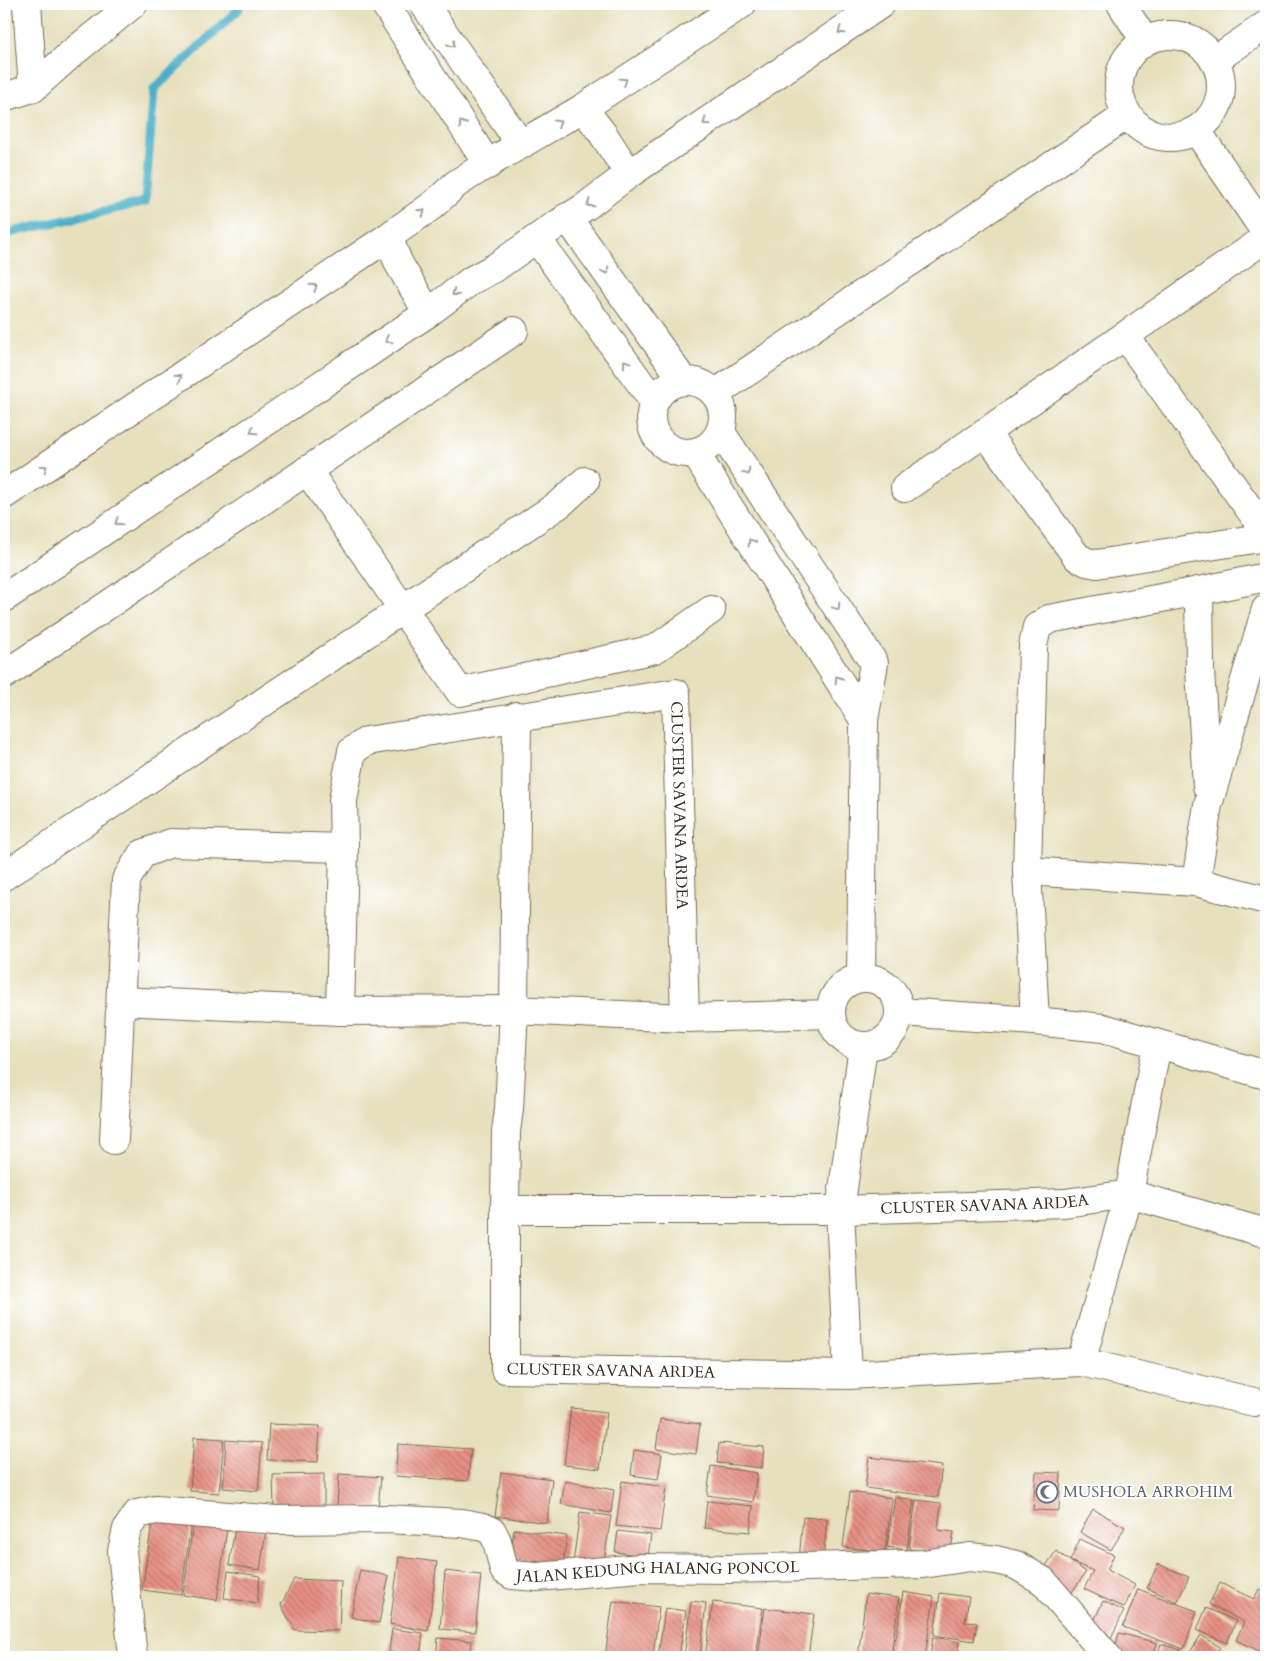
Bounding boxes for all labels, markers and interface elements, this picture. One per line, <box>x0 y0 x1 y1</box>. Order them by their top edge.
one-way arrow <box>837 25 847 34</box>
one-way arrow <box>446 38 455 48</box>
one-way arrow <box>619 78 628 87</box>
one-way arrow <box>703 116 712 125</box>
one-way arrow <box>459 120 468 129</box>
one-way arrow <box>552 120 561 130</box>
one-way arrow <box>587 198 596 207</box>
one-way arrow <box>416 209 426 218</box>
one-way arrow <box>600 265 609 275</box>
one-way arrow <box>308 284 318 293</box>
one-way arrow <box>452 287 461 295</box>
one-way arrow <box>384 334 394 343</box>
one-way arrow <box>623 359 632 368</box>
one-way arrow <box>174 374 183 384</box>
one-way arrow <box>249 425 259 434</box>
one-way arrow <box>38 465 48 474</box>
one-way arrow <box>741 467 751 476</box>
one-way arrow <box>114 515 123 525</box>
one-way arrow <box>747 538 757 547</box>
one-way arrow <box>831 602 840 611</box>
one-way arrow <box>835 675 844 685</box>
street label: CLUSTER SAVANA ARDEA <box>665 701 693 911</box>
street label: CLUSTER SAVANA ARDEA <box>880 1189 1091 1220</box>
street label: CLUSTER SAVANA ARDEA <box>506 1358 716 1384</box>
mosque icon: MUSHOLA ARROHIM <box>1035 1480 1059 1504</box>
place label: MUSHOLA ARROHIM <box>1063 1481 1233 1503</box>
street label: JALAN KEDUNG HALANG PONCOL <box>514 1556 800 1588</box>

